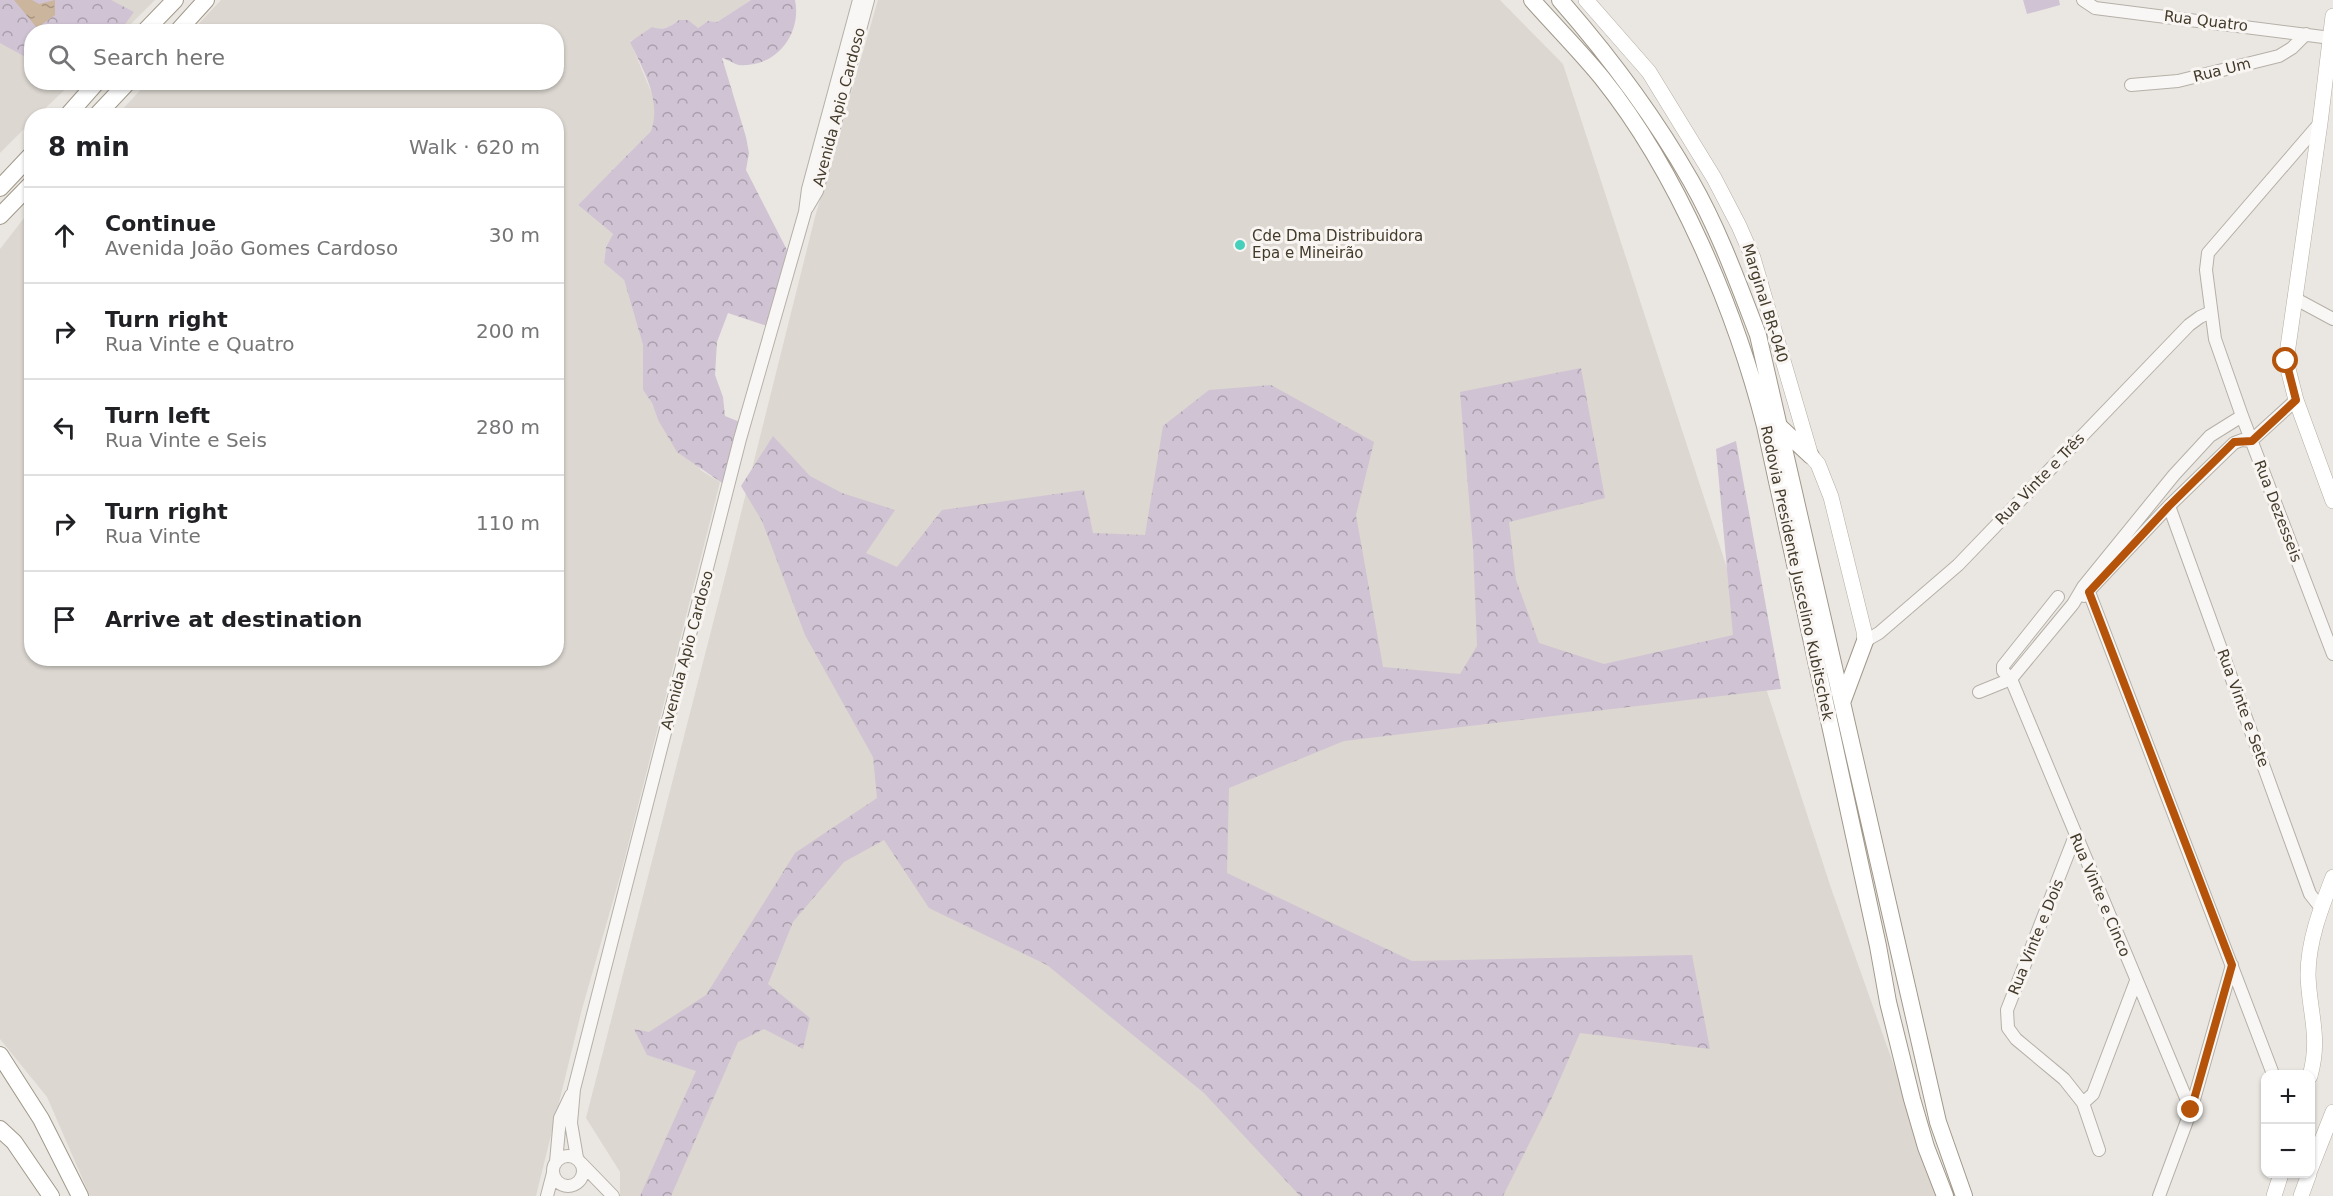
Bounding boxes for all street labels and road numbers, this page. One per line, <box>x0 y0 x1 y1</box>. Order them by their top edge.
street label: Rua Quatro <box>2163 7 2249 35</box>
street label: Avenida Apio Cardoso <box>809 26 869 188</box>
street label: Rua Um <box>2191 54 2253 86</box>
street label: Marginal BR-040 <box>1738 241 1792 365</box>
street label: Rodovia Presidente Juscelino Kubitschek <box>1757 424 1837 723</box>
street label: Rua Vinte e Três <box>1992 429 2088 529</box>
street label: Rua Dezesseis <box>2250 457 2306 565</box>
street label: Avenida Apio Cardoso <box>657 569 717 731</box>
street label: Rua Vinte e Sete <box>2213 646 2273 770</box>
street label: Rua Vinte e Cinco <box>2066 831 2134 959</box>
street label: Rua Vinte e Dois <box>2005 876 2068 998</box>

